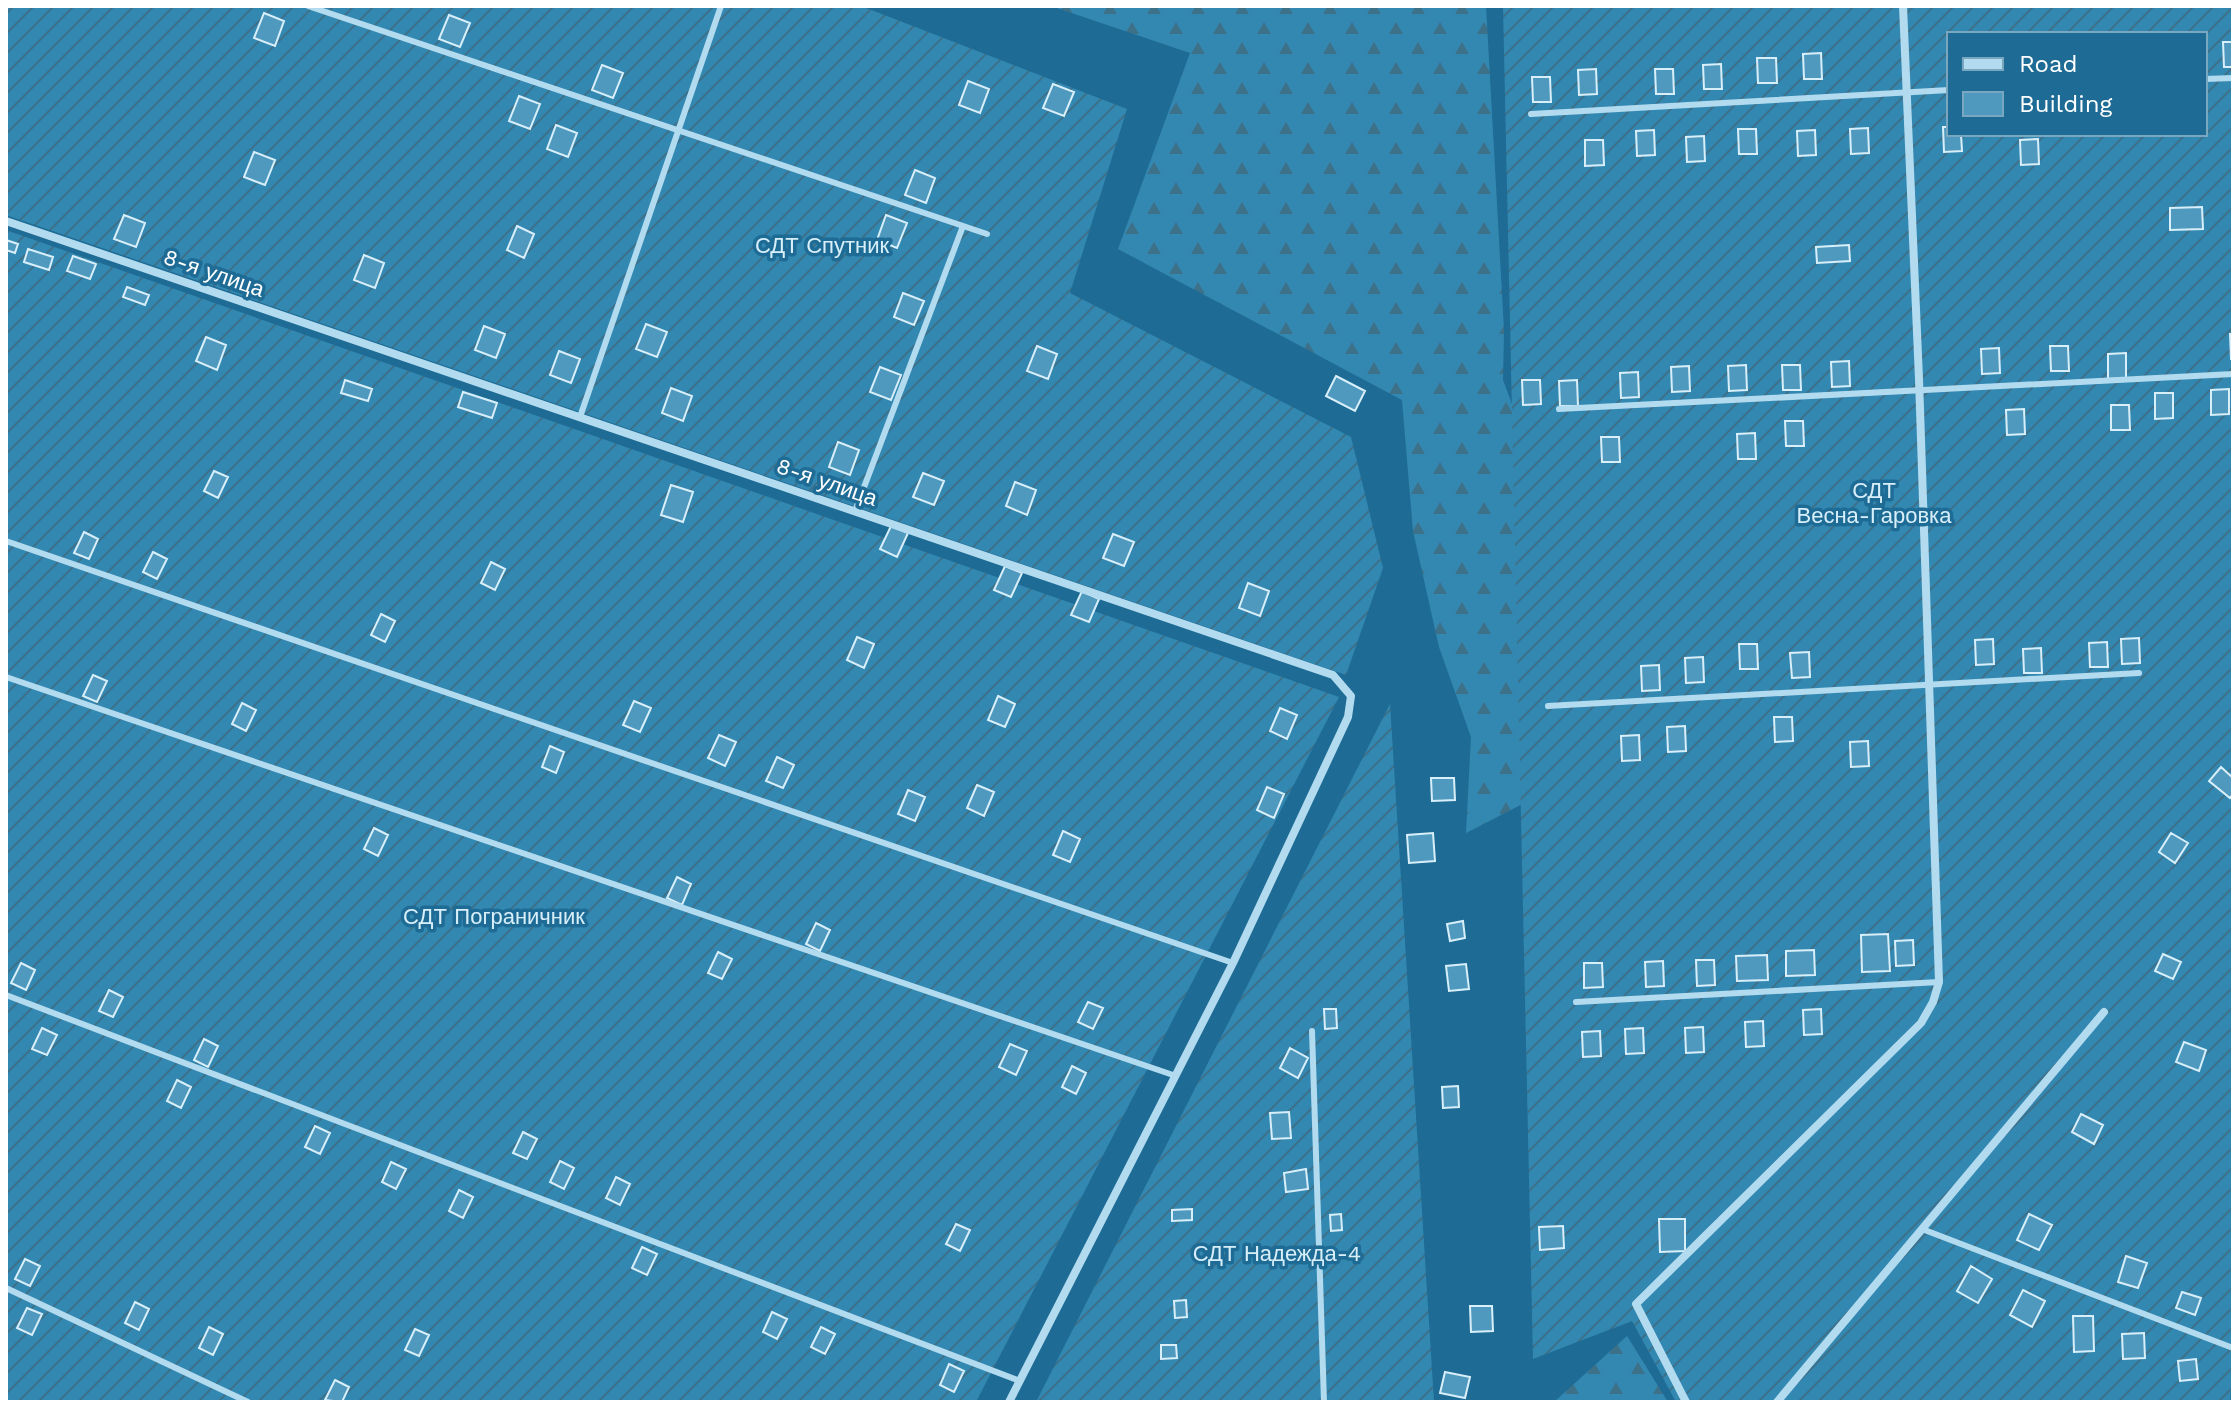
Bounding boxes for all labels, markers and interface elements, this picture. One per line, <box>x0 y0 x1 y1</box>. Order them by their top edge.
legend <box>1947 32 2207 136</box>
text: Road <box>2019 50 2078 78</box>
text: Building <box>2019 90 2112 118</box>
park label: СДТ Спутник <box>755 233 889 258</box>
street label: 8-я улица <box>160 244 268 302</box>
street label: 8-я улица <box>773 453 881 511</box>
park label: СДТ Весна-Гаровка <box>1797 478 1952 528</box>
park label: СДТ Пограничник <box>403 904 585 929</box>
park label: СДТ Надежда-4 <box>1193 1241 1361 1266</box>

